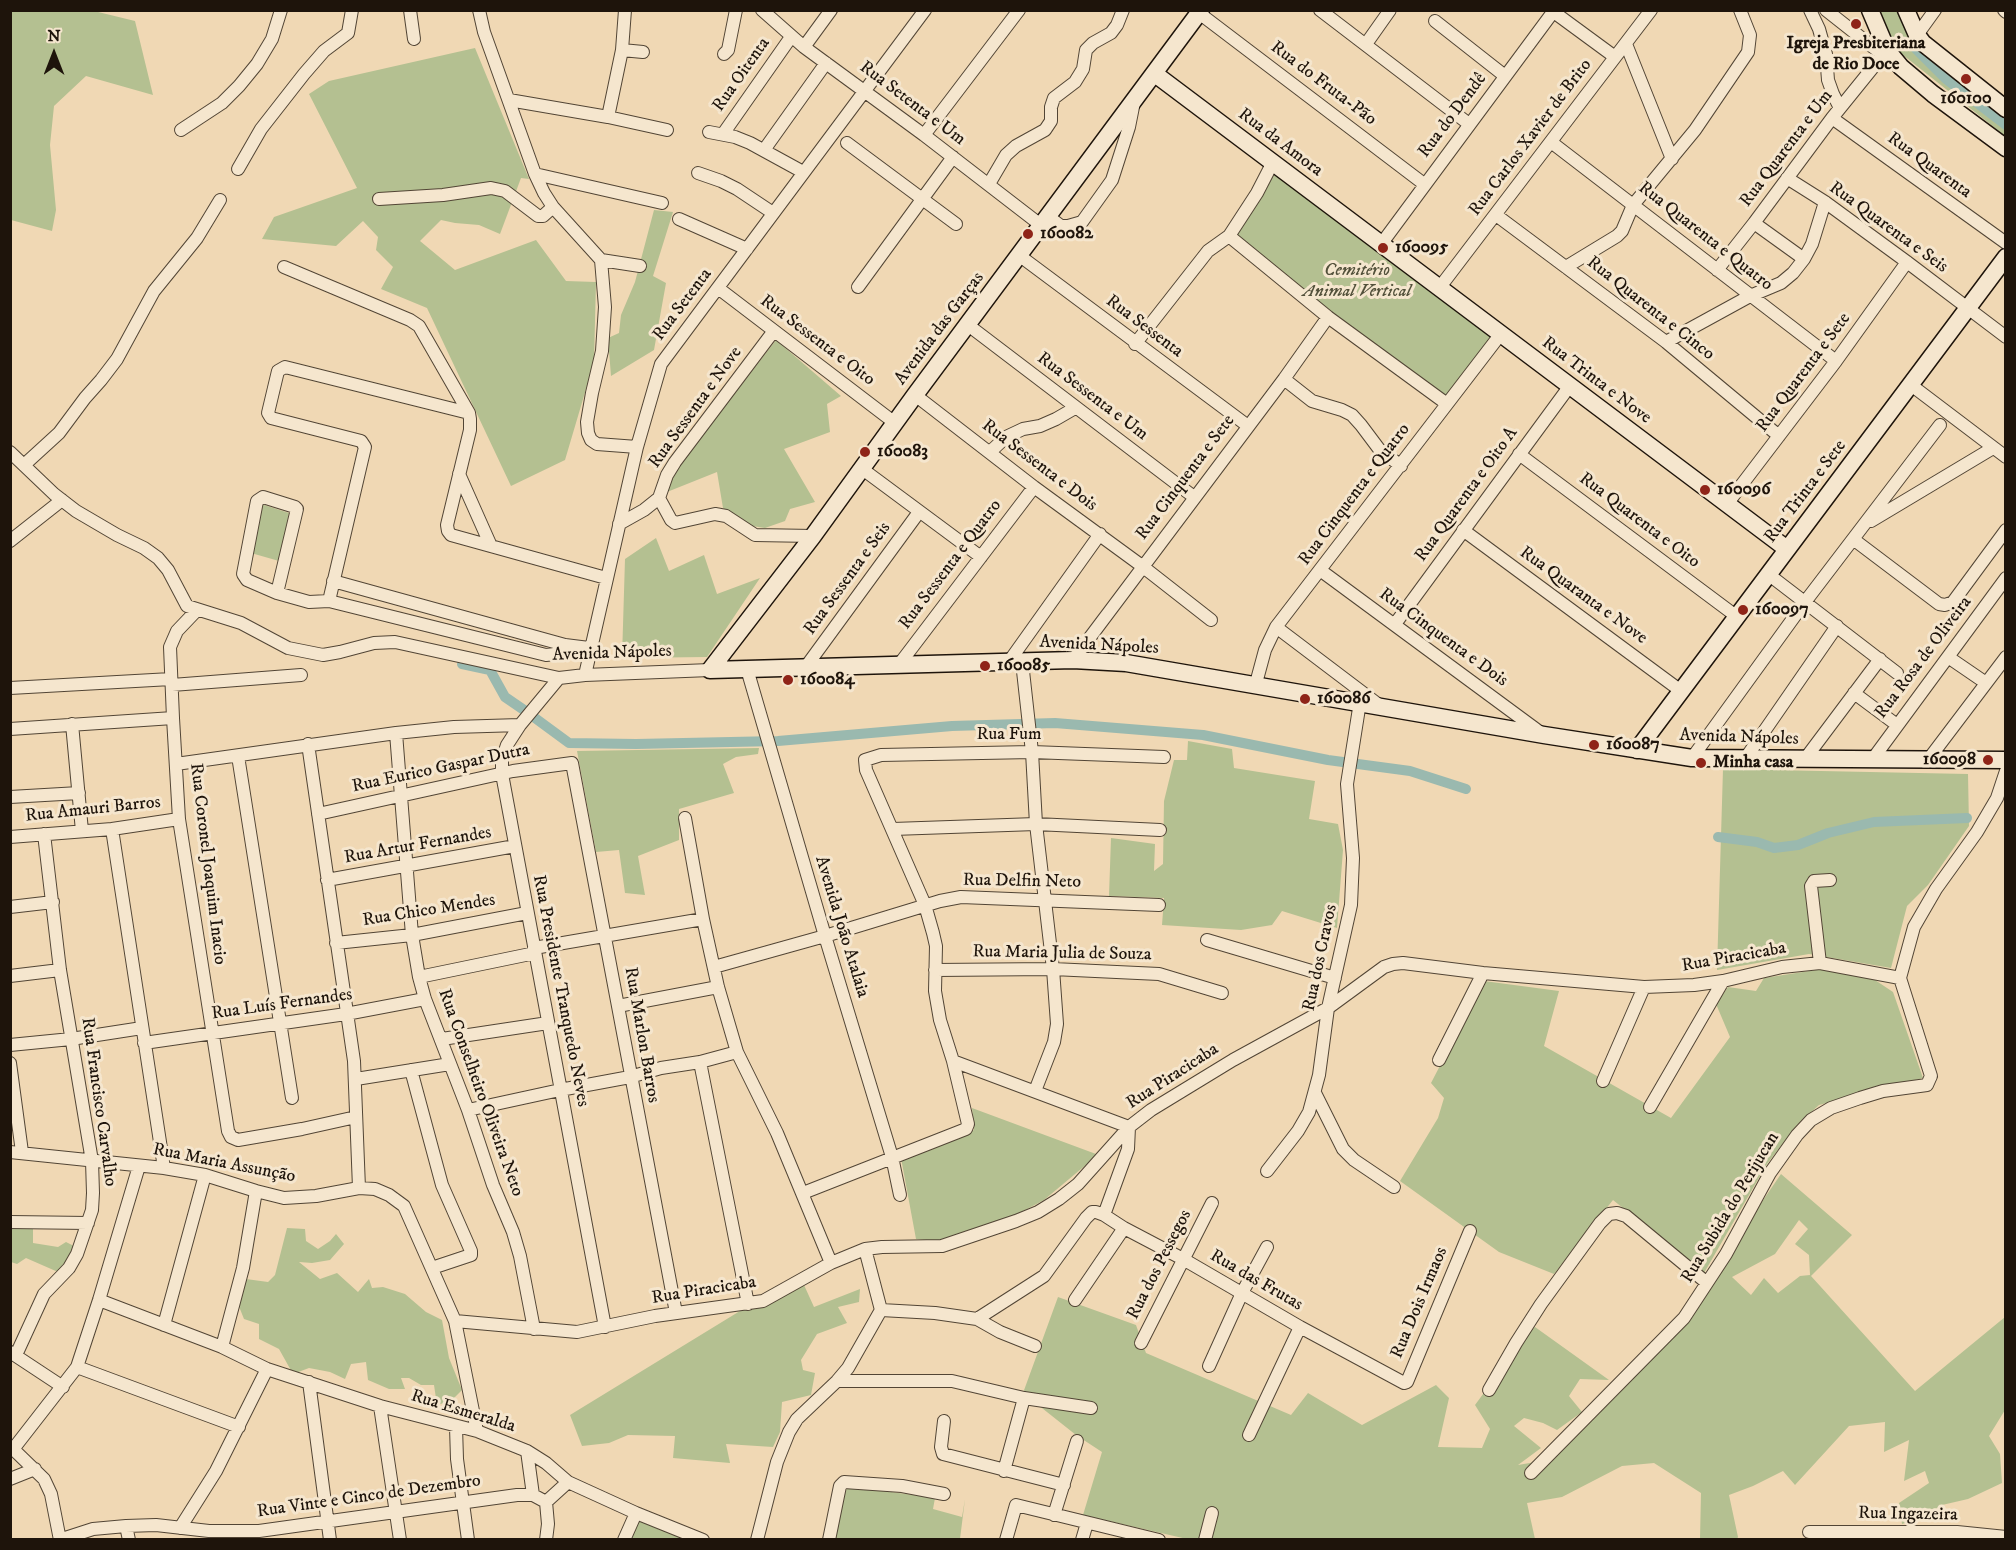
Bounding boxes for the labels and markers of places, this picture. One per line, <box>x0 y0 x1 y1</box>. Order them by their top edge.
marker: Igreja Presbiteriana de Rio Doce <box>1849 17 1863 31</box>
place label: Igreja Presbiteriana de Rio Doce <box>1786 33 1926 76</box>
marker: 160100 <box>1959 72 1973 86</box>
place label: 160100 <box>1940 88 1992 110</box>
place label: 160082 <box>1040 223 1093 245</box>
marker: 160082 <box>1021 227 1035 241</box>
place label: 160095 <box>1395 237 1448 259</box>
marker: 160095 <box>1376 241 1390 255</box>
place label: 160083 <box>877 441 928 463</box>
marker: 160083 <box>858 445 872 459</box>
place label: 160096 <box>1717 479 1771 501</box>
marker: 160096 <box>1698 483 1712 497</box>
place label: 160097 <box>1755 599 1809 621</box>
marker: 160097 <box>1736 603 1750 617</box>
place label: 160085 <box>997 655 1050 677</box>
marker: 160085 <box>978 659 992 673</box>
place label: 160084 <box>800 669 855 691</box>
marker: 160084 <box>781 673 795 687</box>
place label: 160086 <box>1317 688 1371 710</box>
marker: 160086 <box>1298 692 1312 706</box>
place label: 160087 <box>1606 734 1660 756</box>
marker: 160087 <box>1587 738 1601 752</box>
place label: 160098 <box>1923 749 1976 771</box>
place label: Minha casa <box>1713 752 1793 774</box>
marker: 160098 <box>1981 753 1995 767</box>
marker: Minha casa <box>1694 756 1708 770</box>

